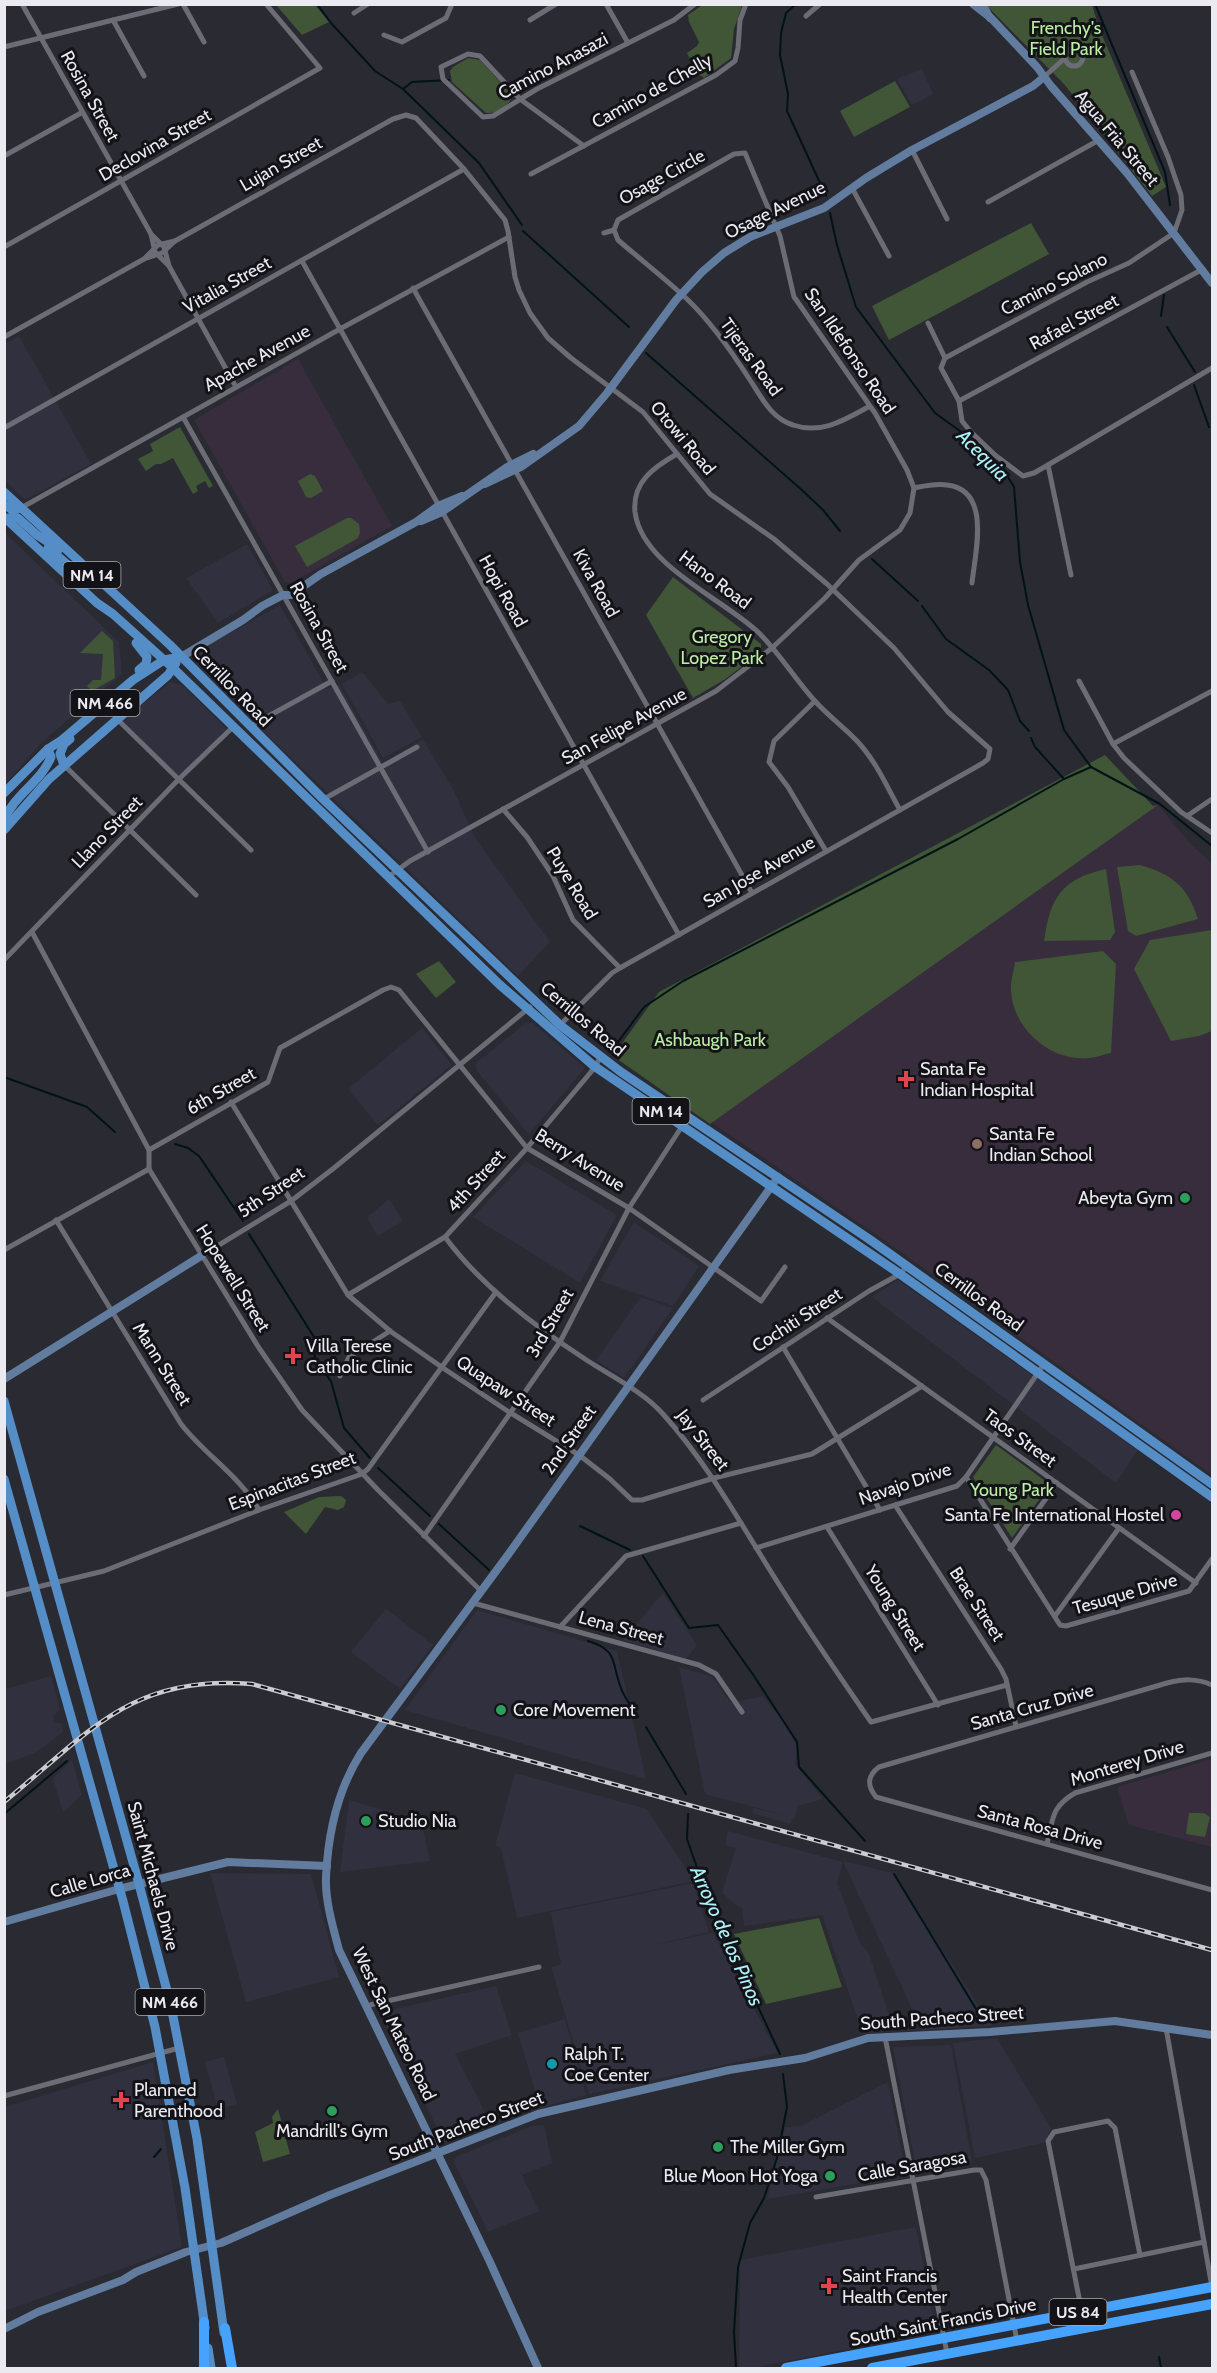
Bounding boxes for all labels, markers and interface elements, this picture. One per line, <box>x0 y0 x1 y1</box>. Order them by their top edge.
park label: Frenchy's Field Park <box>1030 17 1103 60</box>
street label: Camino Anasazi <box>494 28 612 104</box>
street label: Rosina Street <box>56 47 124 145</box>
street label: Camino de Chelly <box>588 49 716 133</box>
street label: Agua Fria Street <box>1070 85 1164 191</box>
street label: Declovina Street <box>95 104 215 186</box>
street label: Lujan Street <box>236 132 326 196</box>
street label: Osage Circle <box>615 144 709 210</box>
street label: Osage Avenue <box>721 176 829 244</box>
street label: Camino Solano <box>997 248 1111 320</box>
street label: Vitalia Street <box>179 252 275 318</box>
street label: San Ildefonso Road <box>800 284 900 418</box>
street label: Rafael Street <box>1026 289 1122 355</box>
street label: Tijeras Road <box>715 314 787 400</box>
street label: Apache Avenue <box>200 320 314 396</box>
street label: Otowi Road <box>646 397 720 479</box>
water label: Acequia <box>951 423 1014 486</box>
street label: Kiva Road <box>568 545 624 621</box>
street label: Hano Road <box>675 546 755 614</box>
street label: Hopi Road <box>474 551 532 631</box>
road number: NM 14 <box>64 562 121 588</box>
street label: Rosina Street <box>285 578 353 676</box>
park label: Gregory Lopez Park <box>681 626 764 669</box>
street label: Cerrillos Road <box>188 641 276 731</box>
street label: San Felipe Avenue <box>558 683 690 769</box>
road number: NM 466 <box>70 690 140 716</box>
street label: Llano Street <box>67 791 147 873</box>
street label: San Jose Avenue <box>699 831 819 913</box>
street label: Puye Road <box>542 843 602 923</box>
street label: Cerrillos Road <box>536 977 630 1061</box>
park label: Ashbaugh Park <box>654 1029 767 1051</box>
place label: Santa Fe Indian Hospital <box>920 1058 1034 1101</box>
street label: 6th Street <box>182 1062 260 1120</box>
marker: Santa Fe Indian Hospital <box>897 1070 915 1088</box>
road number: NM 14 <box>632 1098 690 1124</box>
place label: Santa Fe Indian School <box>989 1123 1093 1166</box>
street label: Berry Avenue <box>531 1124 629 1196</box>
marker: Santa Fe Indian School <box>970 1137 984 1151</box>
street label: 4th Street <box>442 1145 510 1217</box>
street label: 5th Street <box>233 1162 309 1222</box>
place label: Abeyta Gym <box>1078 1187 1173 1209</box>
marker: Abeyta Gym <box>1178 1191 1192 1205</box>
street label: Hopewell Street <box>191 1220 275 1336</box>
street label: Cerrillos Road <box>930 1258 1028 1336</box>
street label: Cochiti Street <box>748 1283 846 1357</box>
street label: 3rd Street <box>522 1285 578 1361</box>
street label: Mann Street <box>128 1318 196 1410</box>
place label: Villa Terese Catholic Clinic <box>306 1335 413 1378</box>
marker: Villa Terese Catholic Clinic <box>284 1347 302 1365</box>
street label: Quapaw Street <box>452 1351 560 1431</box>
street label: 2nd Street <box>537 1401 601 1479</box>
street label: Jay Street <box>672 1404 734 1475</box>
street label: Taos Street <box>979 1404 1061 1472</box>
street label: Espinacitas Street <box>225 1447 359 1515</box>
street label: Navajo Drive <box>856 1458 954 1510</box>
park label: Young Park <box>969 1479 1055 1501</box>
place label: Santa Fe International Hostel <box>944 1504 1165 1526</box>
marker: Santa Fe International Hostel <box>1169 1508 1183 1522</box>
street label: Young Street <box>859 1560 930 1655</box>
street label: Brae Street <box>945 1563 1009 1645</box>
street label: Tesuque Drive <box>1070 1569 1180 1619</box>
street label: Lena Street <box>576 1606 666 1650</box>
street label: Santa Cruz Drive <box>968 1679 1096 1735</box>
place label: Core Movement <box>513 1699 636 1721</box>
marker: Core Movement <box>494 1703 508 1717</box>
street label: Monterey Drive <box>1068 1735 1186 1791</box>
street label: Saint Michaels Drive <box>123 1799 183 1953</box>
street label: Santa Rosa Drive <box>975 1800 1105 1854</box>
place label: Studio Nia <box>378 1810 457 1832</box>
marker: Studio Nia <box>359 1814 373 1828</box>
street label: Calle Lorca <box>47 1859 133 1903</box>
water label: Arroyo de los Pinos <box>685 1861 769 2010</box>
street label: West San Mateo Road <box>347 1944 441 2104</box>
road number: NM 466 <box>136 1989 204 2015</box>
street label: South Pacheco Street <box>860 2001 1024 2035</box>
place label: Ralph T. Coe Center <box>564 2043 649 2086</box>
marker: Ralph T. Coe Center <box>545 2057 559 2071</box>
place label: Planned Parenthood <box>134 2079 223 2122</box>
street label: South Pacheco Street <box>386 2086 546 2166</box>
marker: Planned Parenthood <box>112 2091 130 2109</box>
marker: Mandrill's Gym <box>325 2104 339 2118</box>
place label: Mandrill's Gym <box>276 2120 388 2142</box>
place label: The Miller Gym <box>730 2136 845 2158</box>
marker: The Miller Gym <box>711 2140 725 2154</box>
street label: Calle Saragosa <box>856 2146 968 2186</box>
place label: Blue Moon Hot Yoga <box>664 2165 818 2187</box>
marker: Blue Moon Hot Yoga <box>823 2169 837 2183</box>
place label: Saint Francis Health Center <box>842 2265 948 2308</box>
marker: Saint Francis Health Center <box>820 2277 838 2295</box>
street label: South Saint Francis Drive <box>848 2293 1038 2351</box>
road number: US 84 <box>1050 2299 1106 2325</box>

